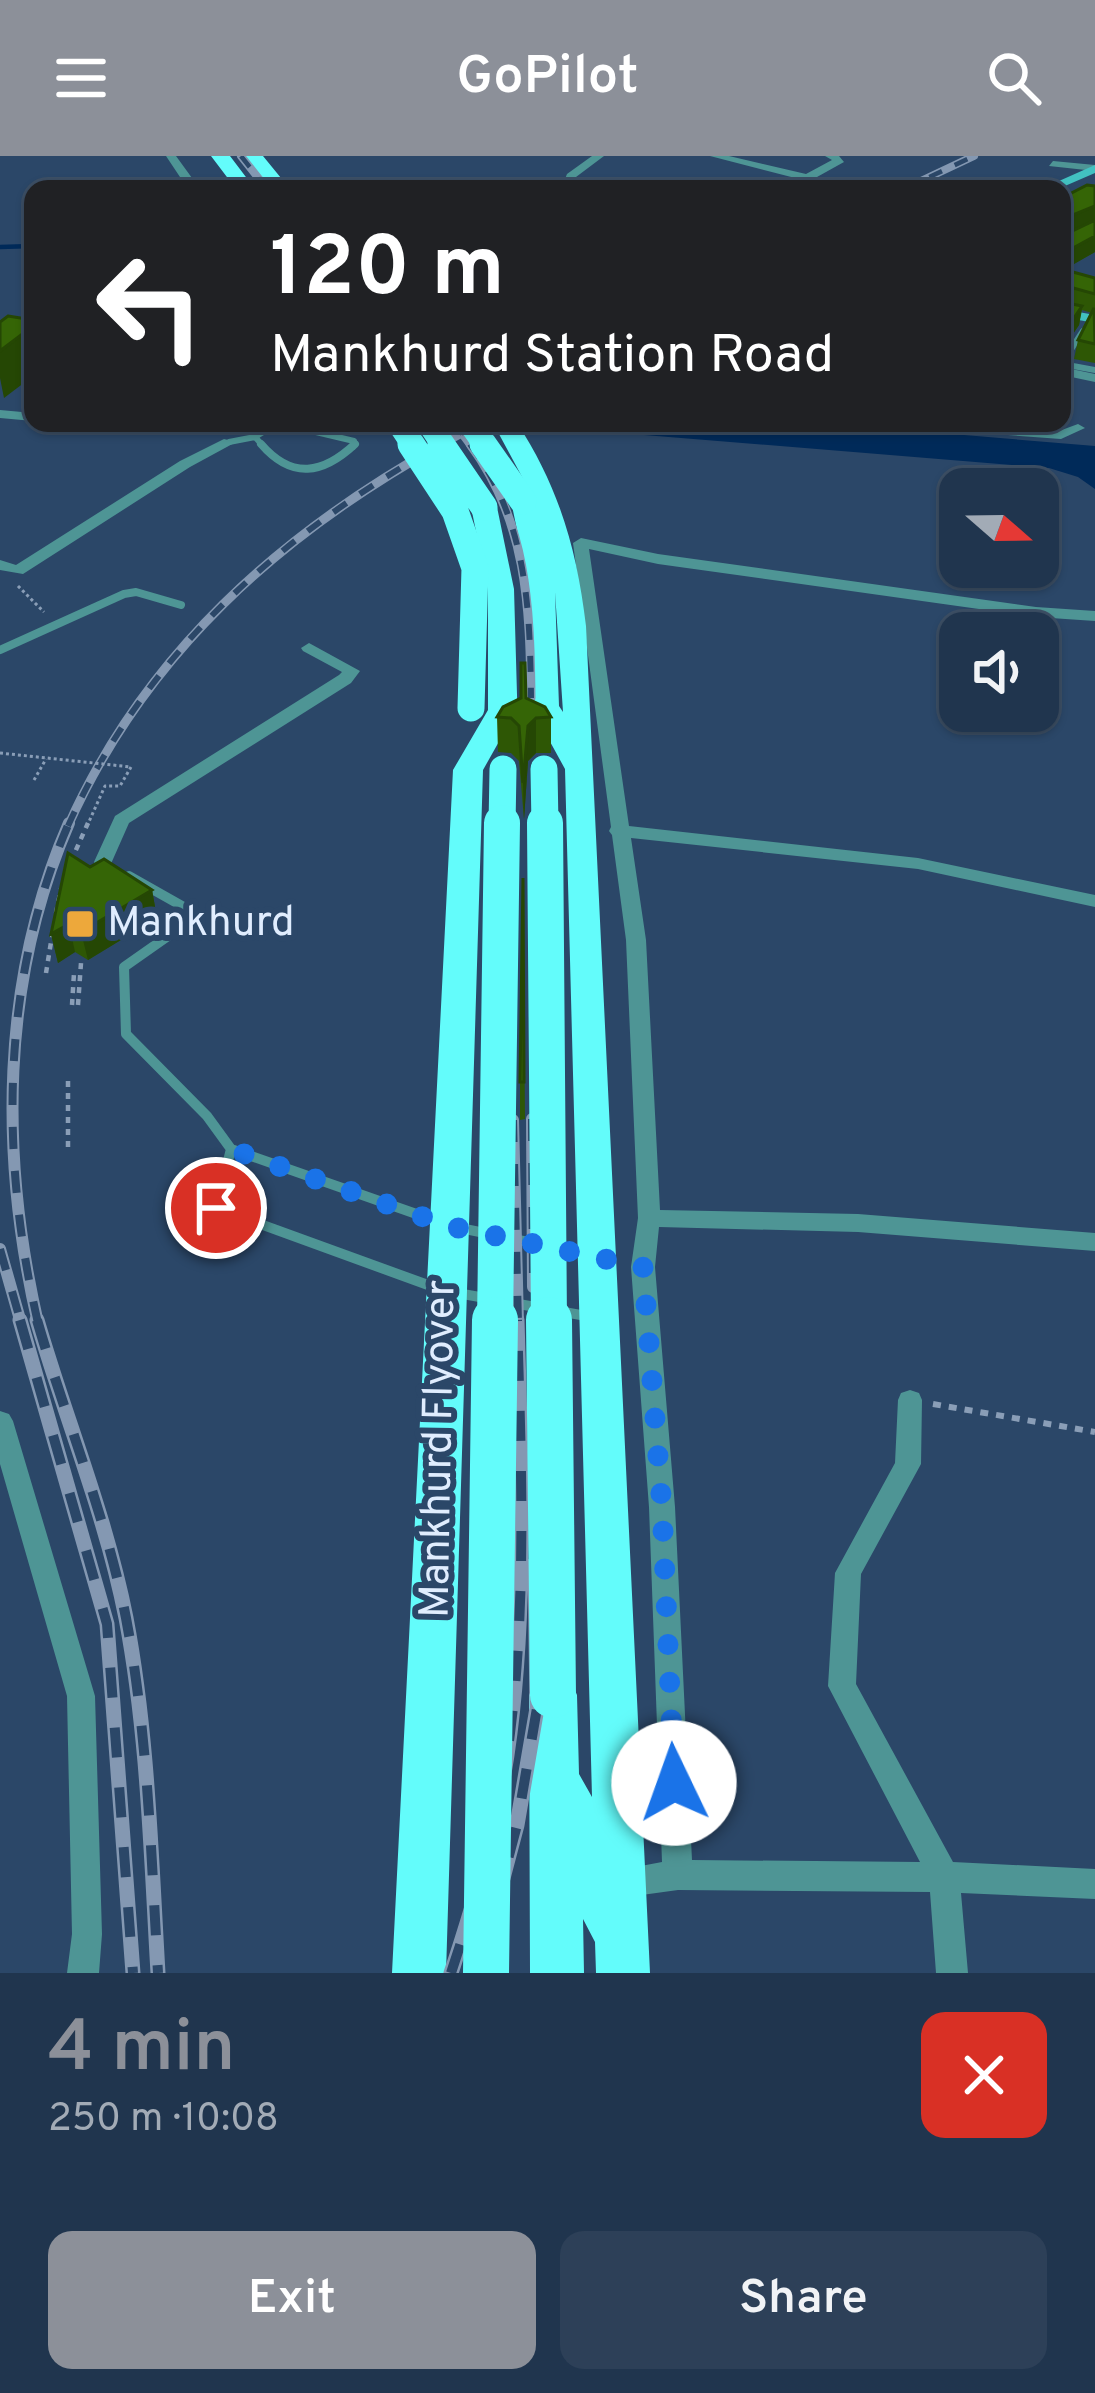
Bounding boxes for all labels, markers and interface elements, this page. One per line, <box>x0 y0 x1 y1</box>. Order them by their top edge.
text: GoPilot <box>456 44 639 113</box>
icon: menu <box>48 45 114 111</box>
icon: search <box>981 45 1047 111</box>
text: 120 m <box>270 219 505 325</box>
icon: left <box>72 228 228 384</box>
text: Mankhurd Station Road <box>270 323 834 392</box>
north arrow <box>939 468 1059 588</box>
map controls <box>939 468 1059 732</box>
button: sound <box>939 612 1059 732</box>
place label: Mankhurd <box>107 898 295 951</box>
marker: Mankhurd <box>64 908 96 940</box>
pin <box>165 1157 267 1259</box>
icon: arrive <box>183 1175 249 1241</box>
street label: Mankhurd Flyover <box>411 1280 469 1618</box>
position arrow <box>611 1720 737 1846</box>
text: 4 min <box>48 2005 235 2097</box>
button: close <box>921 2012 1047 2138</box>
text: 250 m · 10:08 <box>48 2096 279 2145</box>
button: Exit <box>48 2231 536 2369</box>
button: Share <box>560 2231 1047 2369</box>

